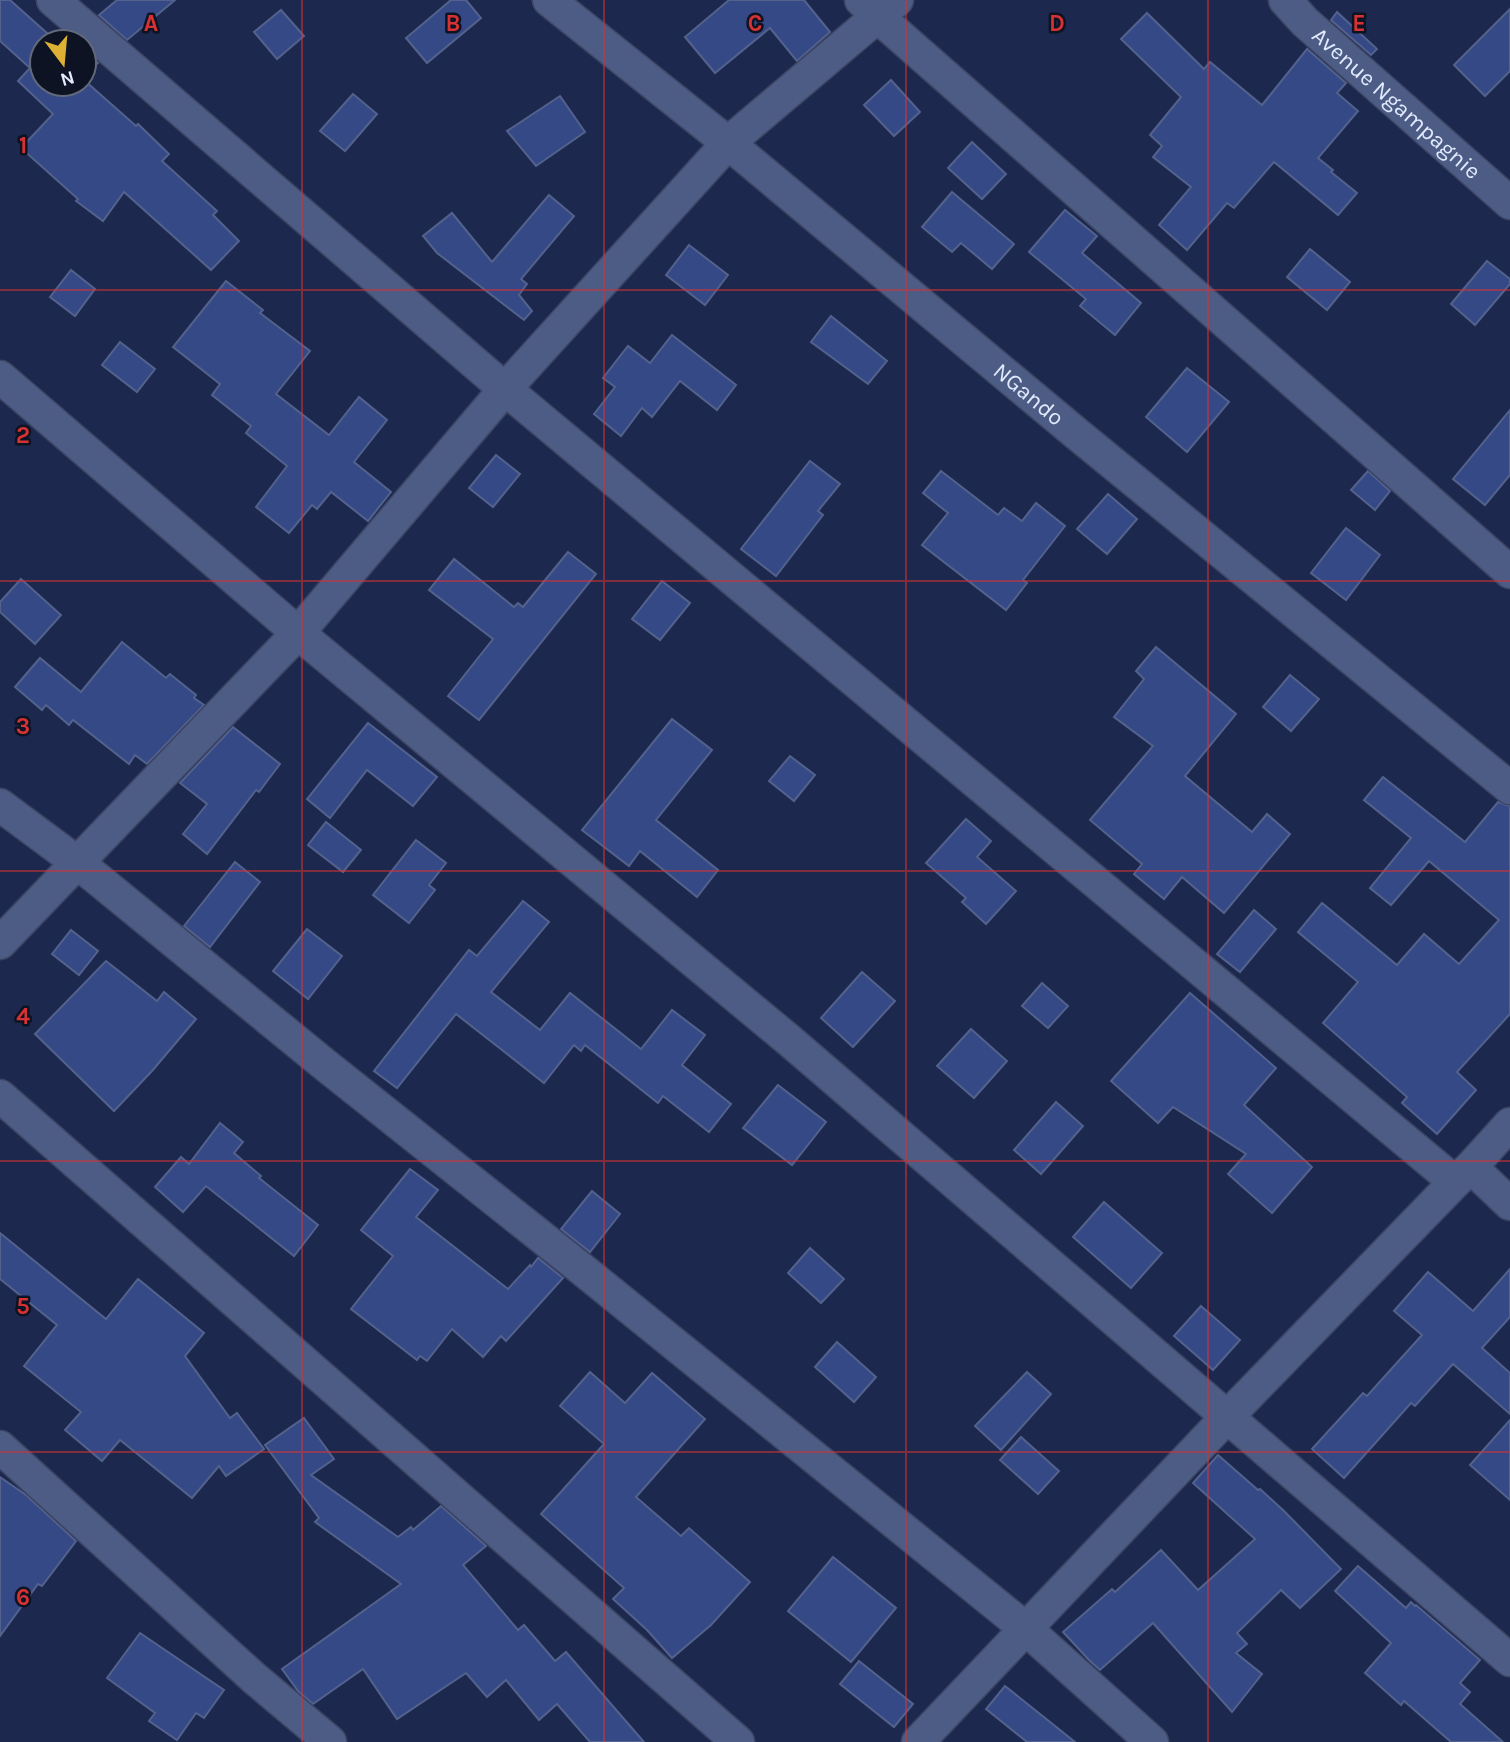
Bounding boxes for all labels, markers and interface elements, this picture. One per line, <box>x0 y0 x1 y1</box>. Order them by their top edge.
text: A <box>144 10 158 37</box>
text: B <box>446 10 460 37</box>
text: C <box>748 10 762 37</box>
text: D <box>1049 10 1065 37</box>
text: E <box>1352 10 1366 37</box>
street label: Avenue Ngampagnie <box>1307 21 1486 184</box>
north arrow <box>28 28 98 98</box>
text: N <box>58 66 77 91</box>
text: 1 <box>19 132 27 159</box>
street label: NGando <box>988 357 1070 431</box>
text: 2 <box>16 422 30 449</box>
text: 3 <box>16 713 30 740</box>
text: 4 <box>16 1003 30 1030</box>
text: 5 <box>16 1293 30 1320</box>
text: 6 <box>16 1584 30 1611</box>

